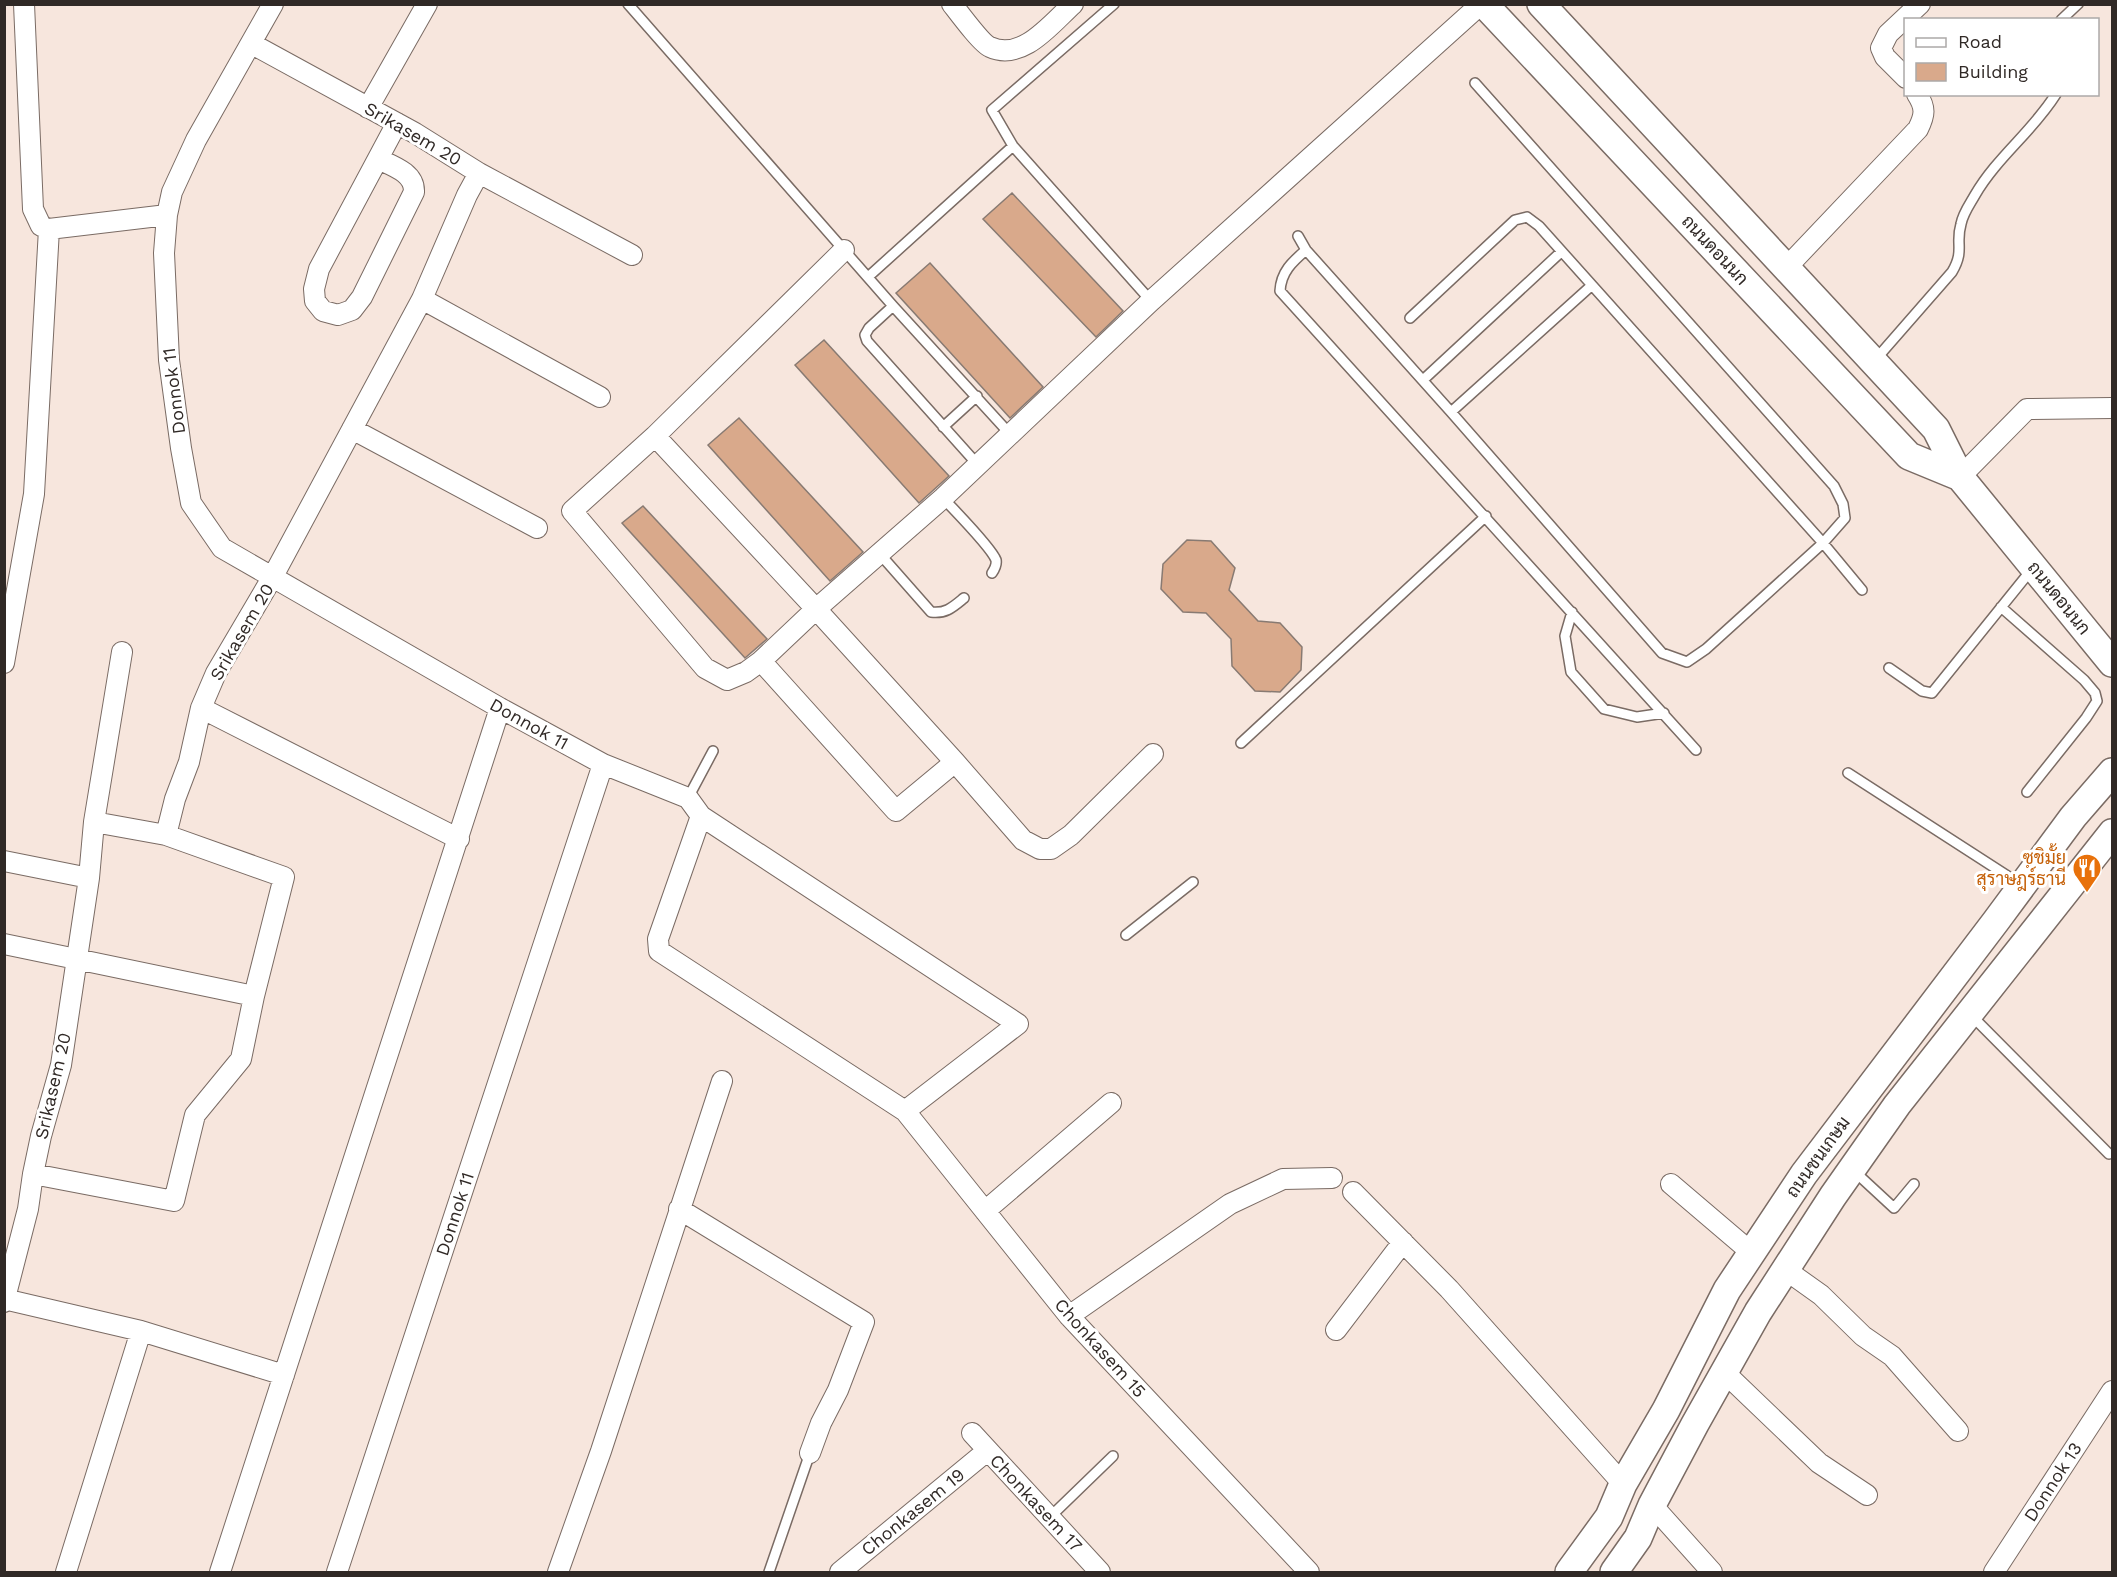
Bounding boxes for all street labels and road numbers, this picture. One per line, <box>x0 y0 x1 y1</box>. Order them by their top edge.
street label: Srikasem 20 <box>361 97 466 170</box>
street label: ถนนดอนนก <box>1678 210 1753 289</box>
street label: Donnok 11 <box>158 347 189 435</box>
street label: ถนนดอนนก <box>2024 557 2095 638</box>
street label: Srikasem 20 <box>205 579 278 684</box>
street label: Donnok 11 <box>486 693 572 754</box>
street label: Srikasem 20 <box>30 1031 75 1141</box>
street label: ถนนชนเกษม <box>1781 1112 1854 1201</box>
street label: Donnok 11 <box>431 1169 478 1258</box>
street label: Chonkasem 15 <box>1050 1294 1150 1401</box>
street label: Donnok 13 <box>2019 1438 2086 1525</box>
street label: Chonkasem 17 <box>986 1450 1087 1556</box>
street label: Chonkasem 19 <box>857 1464 968 1560</box>

